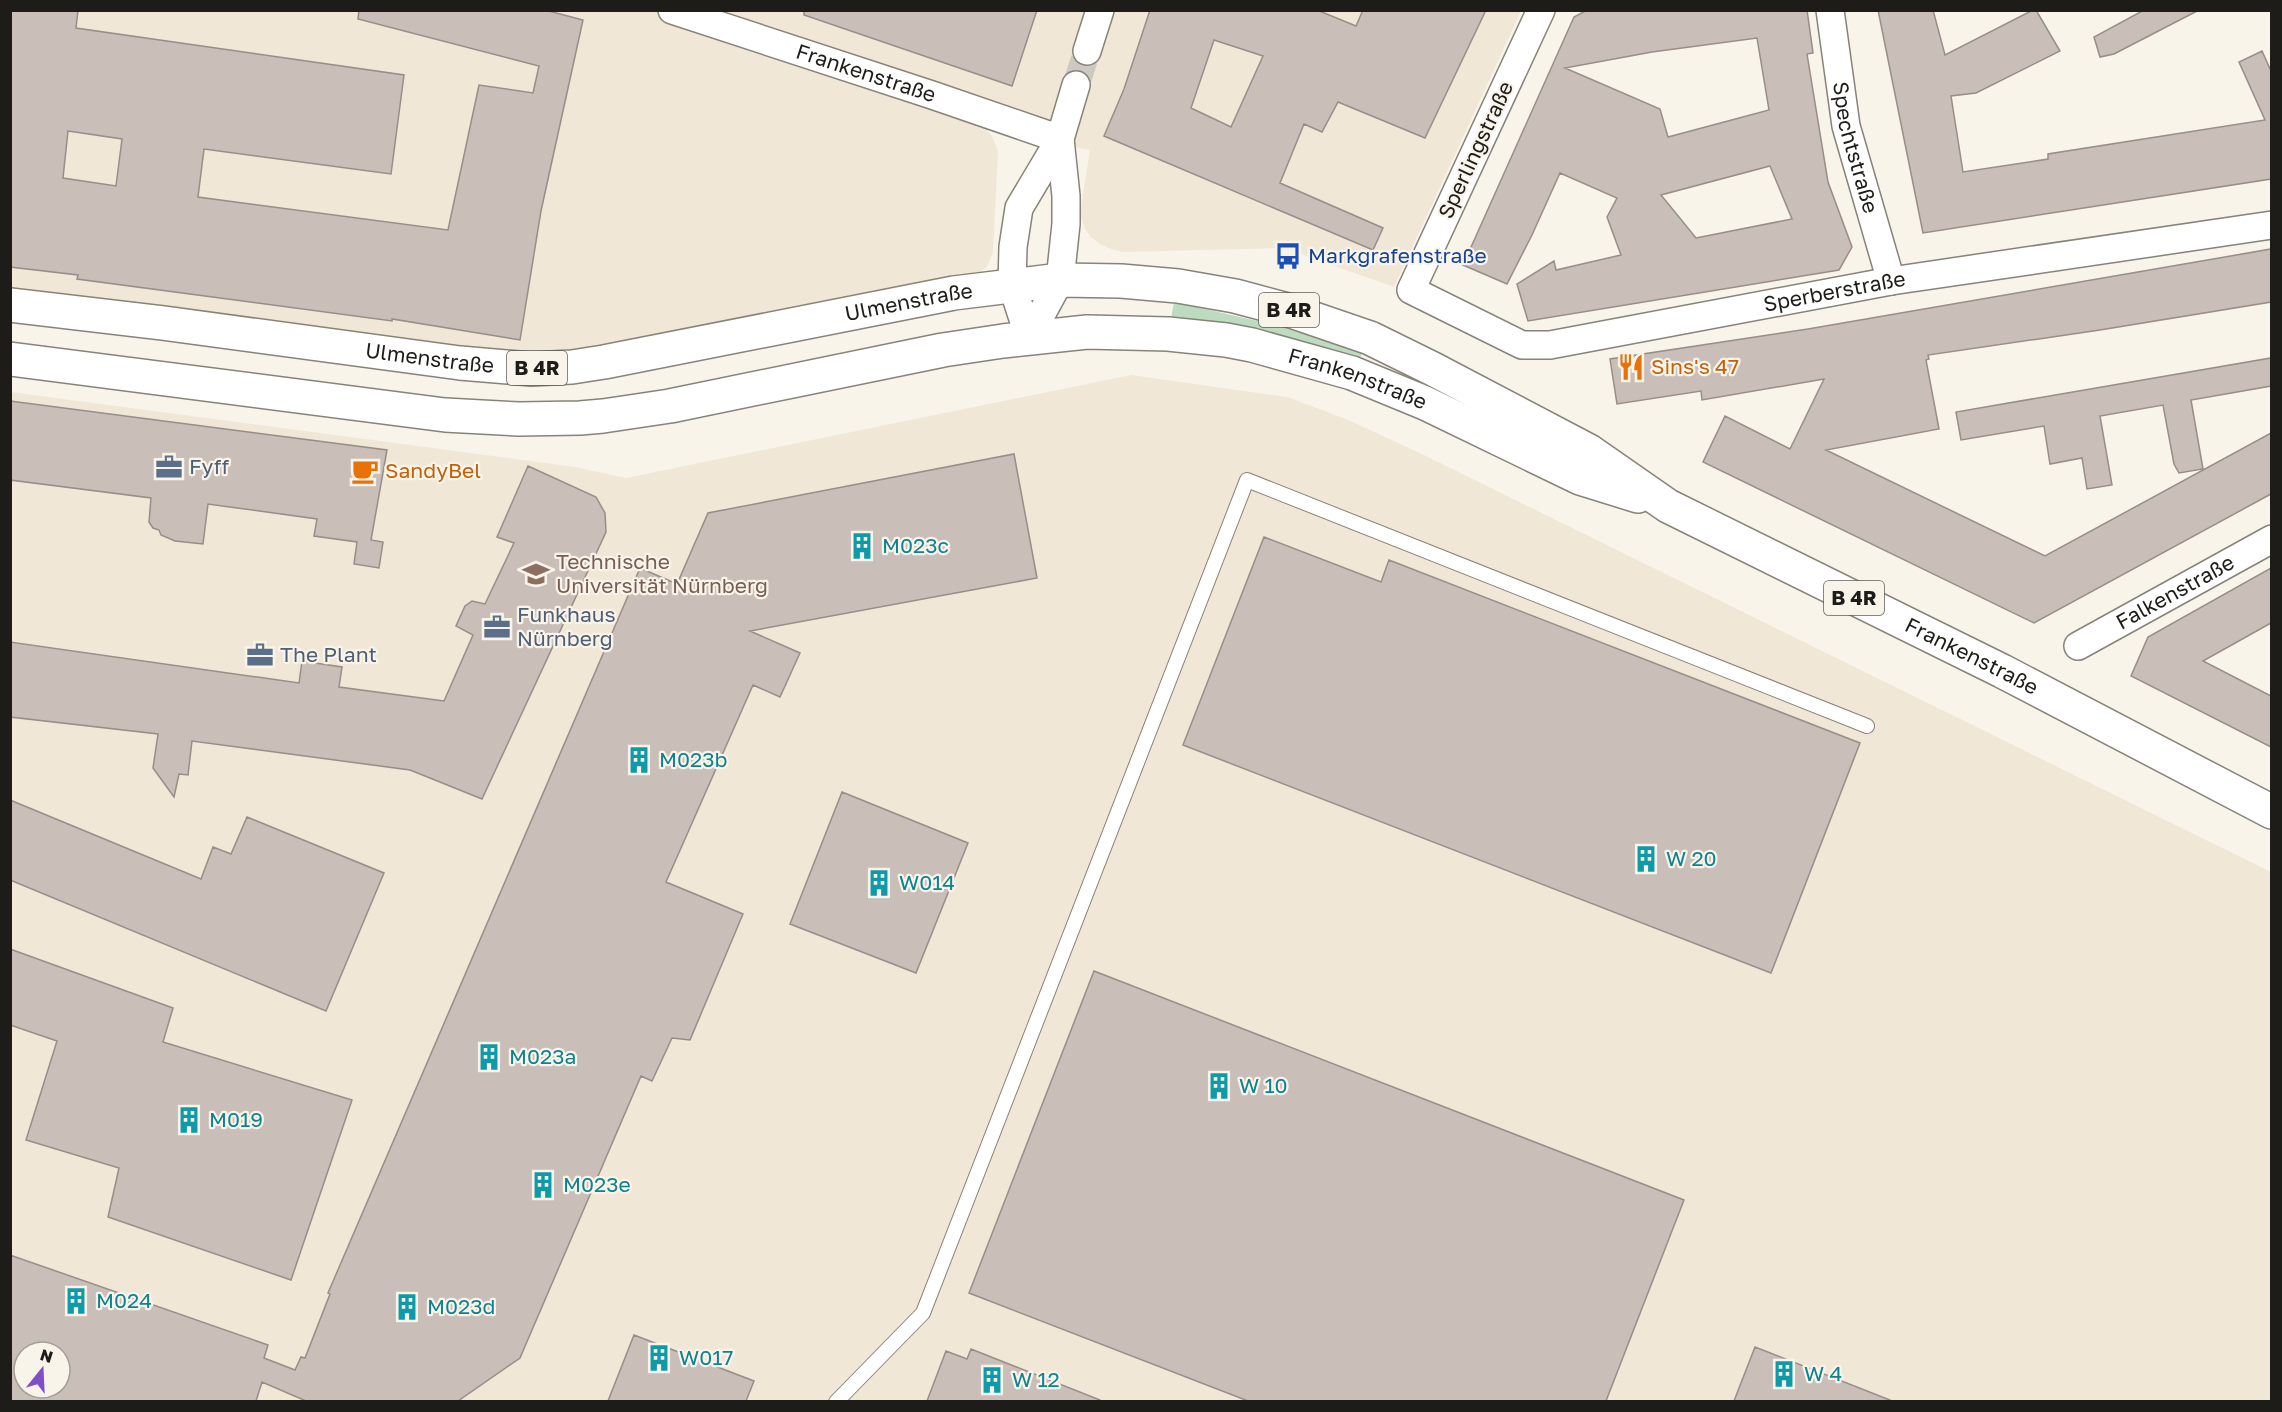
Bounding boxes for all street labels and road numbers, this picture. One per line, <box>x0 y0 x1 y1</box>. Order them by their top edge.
street label: Frankenstraße <box>793 37 939 107</box>
street label: Sperlingstraße <box>1432 77 1518 222</box>
street label: Spechtstraße <box>1828 80 1885 216</box>
street label: Sperberstraße <box>1761 265 1907 317</box>
street label: Ulmenstraße <box>842 277 974 326</box>
road number: B 4R <box>1259 293 1319 327</box>
street label: Ulmenstraße <box>364 336 495 378</box>
street label: Frankenstraße <box>1285 342 1431 414</box>
road number: B 4R <box>507 351 567 385</box>
street label: Falkenstraße <box>2111 548 2238 635</box>
road number: B 4R <box>1824 581 1884 615</box>
street label: Frankenstraße <box>1901 611 2043 700</box>

